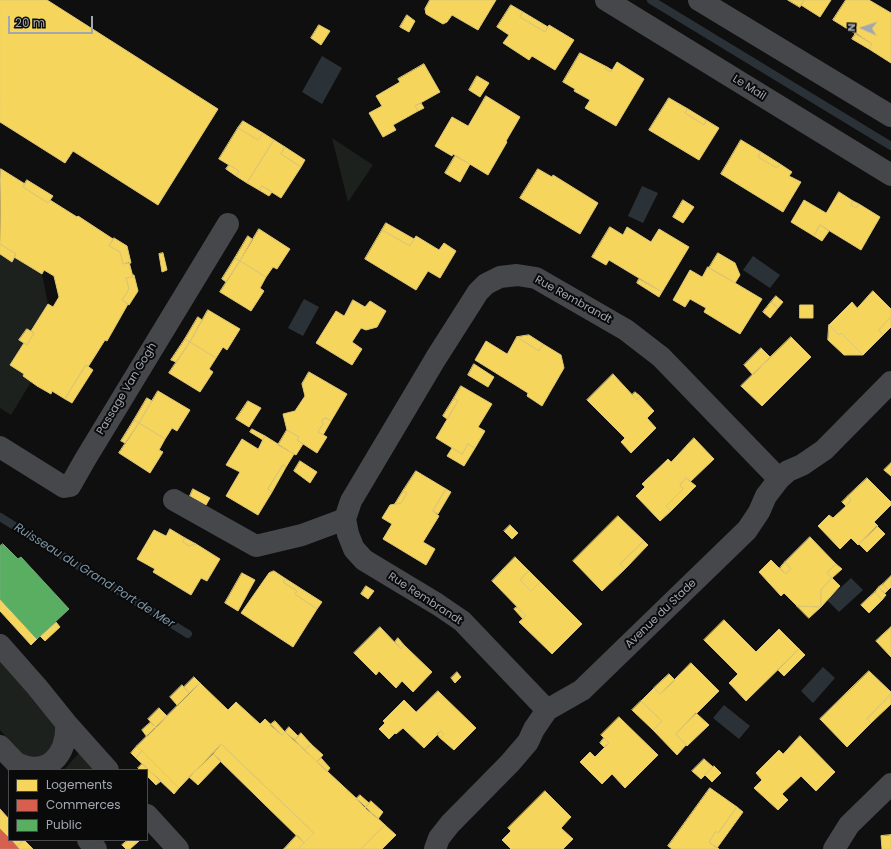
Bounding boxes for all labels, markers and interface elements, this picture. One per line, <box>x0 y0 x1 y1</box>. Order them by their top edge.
scale bar <box>10 8 95 34</box>
north arrow <box>843 8 883 48</box>
text: 20 m <box>15 14 45 31</box>
text: N <box>843 23 859 32</box>
street label: Le Mail <box>730 73 768 103</box>
street label: Rue Rembrandt <box>532 273 614 327</box>
street label: Passage Van Gogh <box>94 341 160 437</box>
water label: Ruisseau du Grand Port de Mer <box>11 521 177 631</box>
street label: Rue Rembrandt <box>385 570 465 628</box>
street label: Avenue du Stade <box>623 577 699 651</box>
legend <box>8 769 148 841</box>
text: Logements <box>46 776 113 793</box>
text: Commerces <box>46 796 121 813</box>
text: Public <box>46 816 82 833</box>

